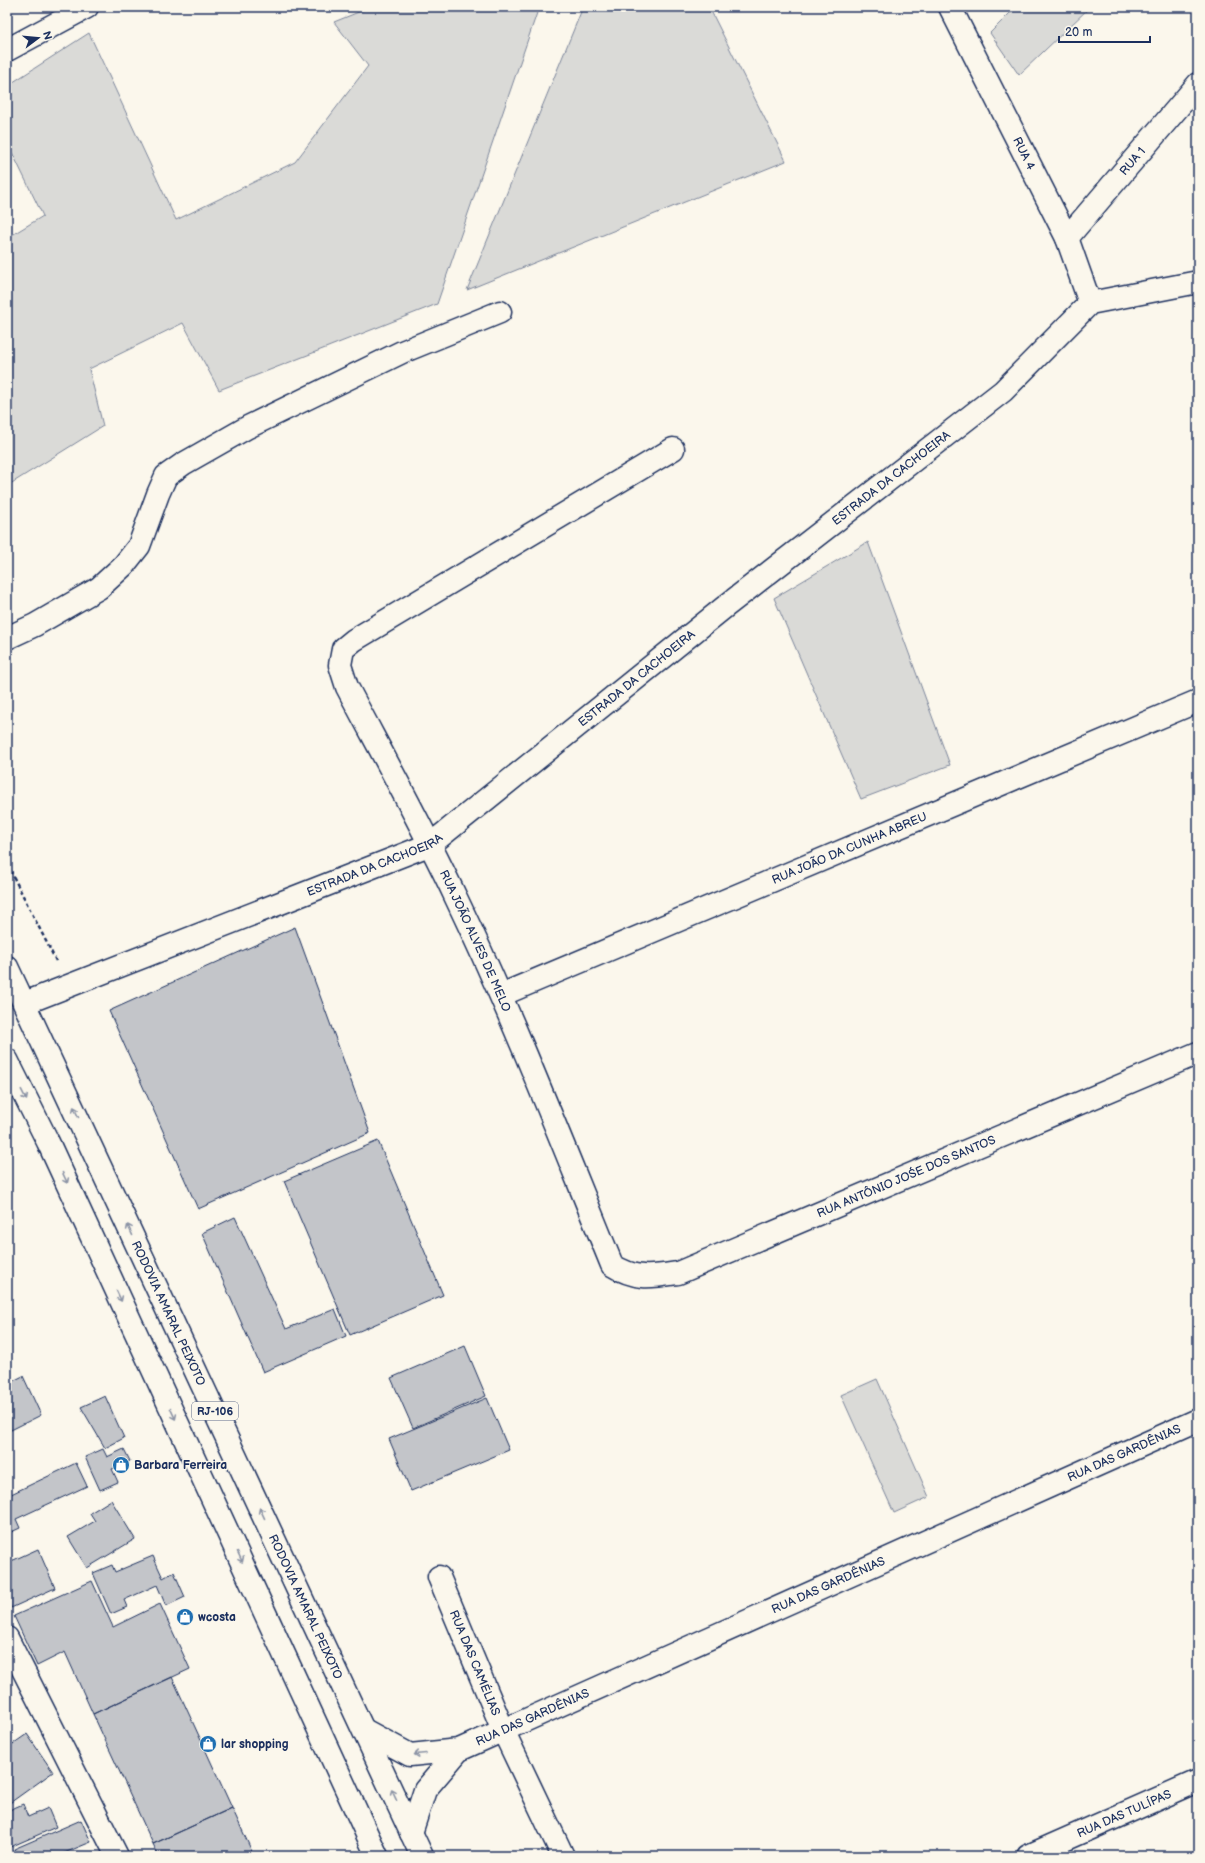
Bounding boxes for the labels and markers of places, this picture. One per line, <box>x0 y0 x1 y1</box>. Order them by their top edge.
shop icon: Barbara Ferreira <box>111 1455 131 1475</box>
place label: Barbara Ferreira <box>134 1458 227 1473</box>
shop icon: wcosta <box>175 1607 195 1627</box>
place label: wcosta <box>198 1610 236 1625</box>
shop icon: lar shopping <box>198 1734 218 1754</box>
place label: lar shopping <box>221 1737 289 1752</box>

